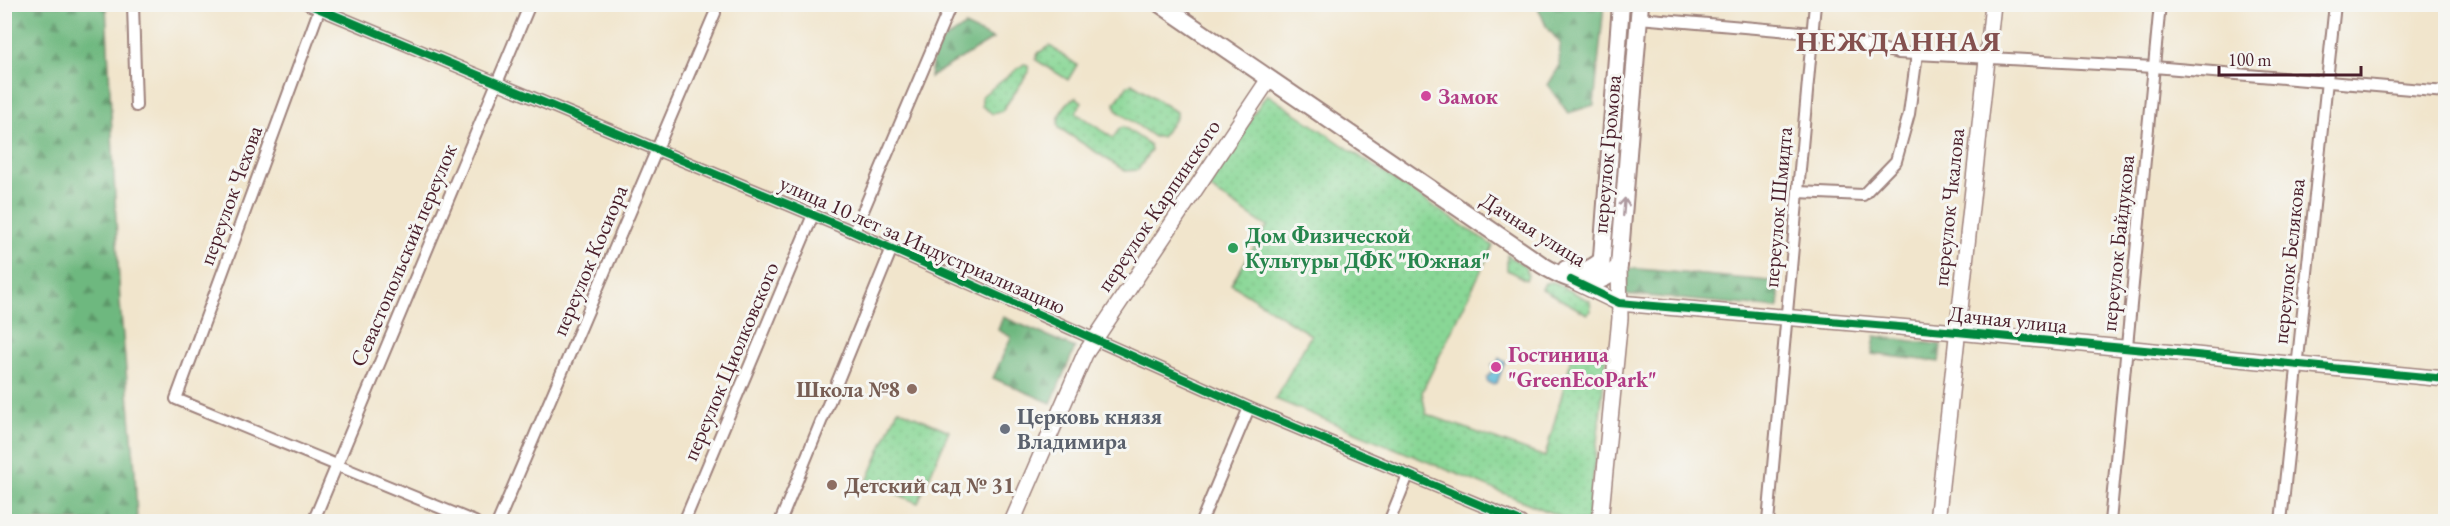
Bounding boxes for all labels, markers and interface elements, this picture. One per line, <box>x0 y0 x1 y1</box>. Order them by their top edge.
district label: НЕЖДАННАЯ <box>1796 23 2002 59</box>
scale bar <box>2219 39 2362 77</box>
text: 100 m <box>2228 48 2272 71</box>
street label: переулок Громова <box>1585 73 1628 235</box>
place label: Замок <box>1438 82 1499 111</box>
marker: Замок <box>1419 89 1433 103</box>
street label: переулок Карпинского <box>1090 113 1227 297</box>
street label: переулок Чехова <box>192 121 269 269</box>
street label: переулок Шмидта <box>1756 125 1799 289</box>
street label: переулок Чкалова <box>1926 126 1971 287</box>
street label: Севастопольский переулок <box>343 139 464 371</box>
street label: переулок Байдукова <box>2094 153 2141 333</box>
street label: улица 10 лет за Индустриализацию <box>775 168 1070 321</box>
street label: переулок Белякова <box>2265 177 2312 345</box>
street label: переулок Косиора <box>545 180 634 340</box>
street label: Дачная улица <box>1475 185 1592 274</box>
one-way arrow <box>1619 198 1630 218</box>
place label: Дом Физической Культуры ДФК "Южная" <box>1245 221 1490 275</box>
marker: Дом Физической Культуры ДФК "Южная" <box>1226 241 1240 255</box>
street label: переулок Циолковского <box>675 257 786 465</box>
street label: Дачная улица <box>1947 299 2069 340</box>
place label: Гостиница "GreenEcoPark" <box>1508 340 1657 394</box>
marker: Гостиница "GreenEcoPark" <box>1489 360 1503 374</box>
place label: Школа №8 <box>796 375 900 404</box>
marker: Школа №8 <box>905 382 919 396</box>
place label: Церковь князя Владимира <box>1017 402 1162 456</box>
marker: Церковь князя Владимира <box>998 422 1012 436</box>
place label: Детский сад № 31 <box>844 471 1015 500</box>
marker: Детский сад № 31 <box>825 478 839 492</box>

